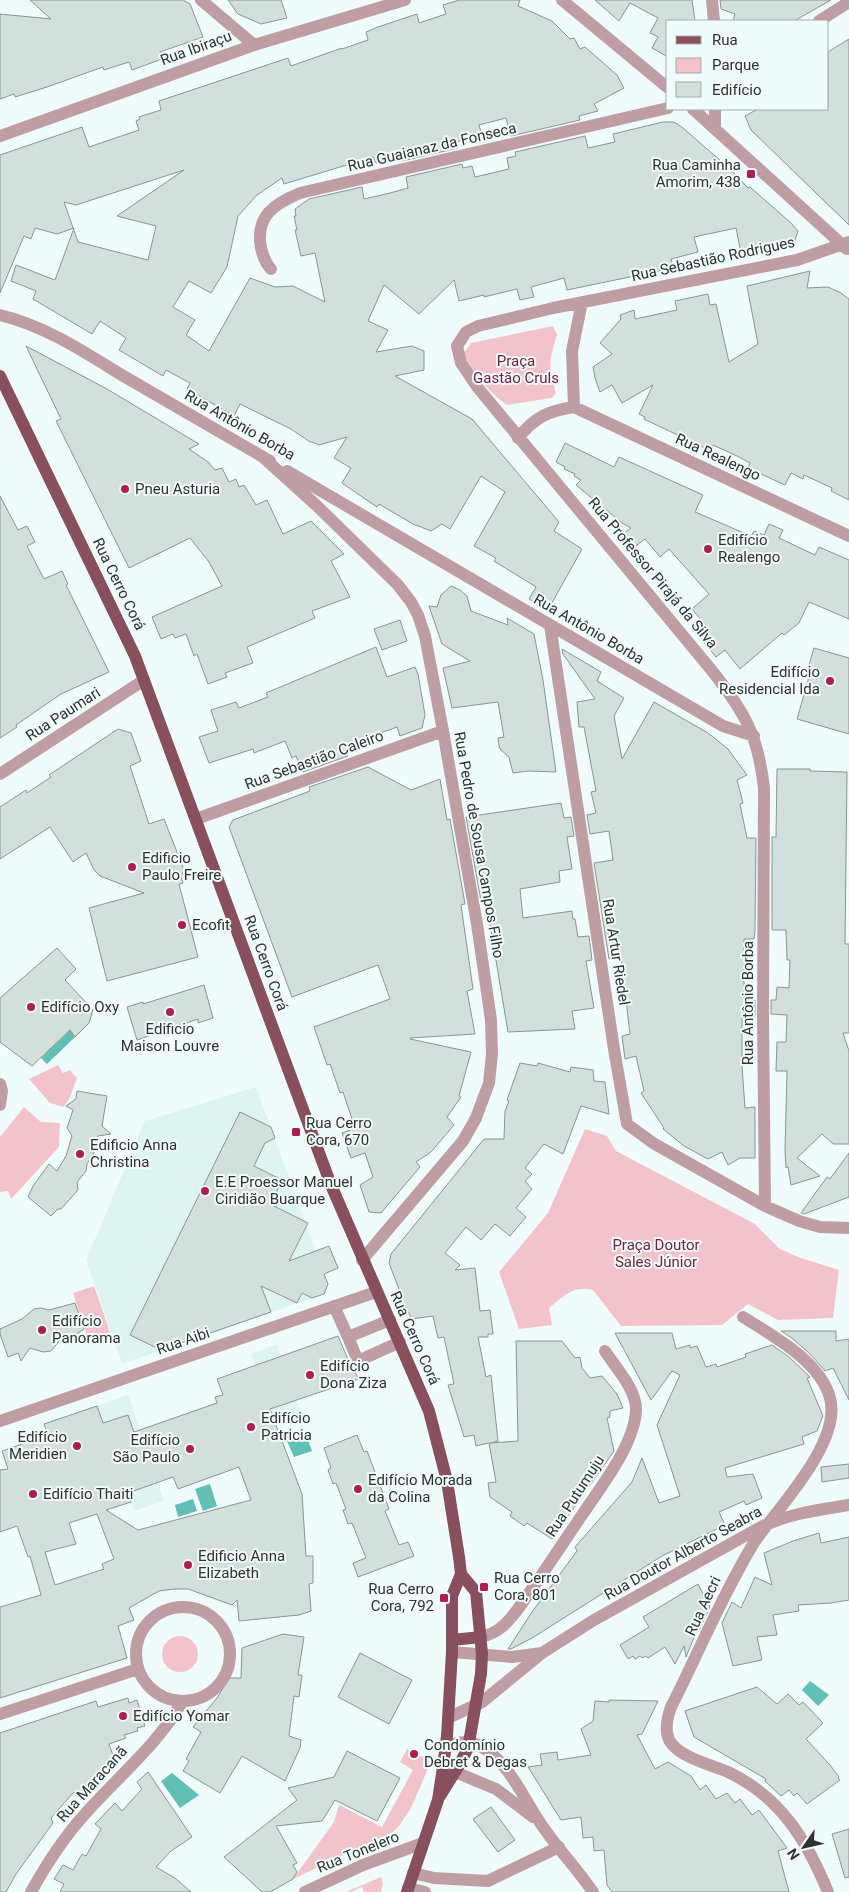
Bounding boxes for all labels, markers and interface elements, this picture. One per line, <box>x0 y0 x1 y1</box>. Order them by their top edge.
legend <box>666 20 829 110</box>
street label: Rua Ibiraçu <box>158 27 234 69</box>
text: Rua <box>712 31 738 49</box>
text: Parque <box>712 56 759 74</box>
text: Edifício <box>712 81 761 99</box>
street label: Rua Guaianaz da Fonseca <box>346 119 518 175</box>
place label: Rua Caminha Amorim, 438 <box>652 156 741 191</box>
marker: Rua Caminha Amorim, 438 <box>745 168 757 180</box>
street label: Rua Sebastião Rodrigues <box>629 233 797 285</box>
park label: Praça Gastão Cruls <box>473 352 559 387</box>
street label: Rua Antônio Borba <box>182 386 298 464</box>
street label: Rua Realengo <box>673 429 763 485</box>
place label: Pneu Asturia <box>135 480 220 498</box>
marker: Pneu Asturia <box>119 483 131 495</box>
street label: Rua Professor Pirajá da Silva <box>585 494 721 652</box>
place label: Edifício Realengo <box>718 531 780 566</box>
street label: Rua Cerro Corá <box>89 535 149 633</box>
marker: Edifício Realengo <box>702 543 714 555</box>
street label: Rua Antônio Borba <box>531 590 647 668</box>
place label: Edifício Residencial Ida <box>719 663 820 698</box>
marker: Edifício Residencial Ida <box>824 675 836 687</box>
street label: Rua Paumari <box>22 683 104 745</box>
street label: Rua Sebastião Caleiro <box>242 727 386 793</box>
street label: Rua Pedro de Sousa Campos Filho <box>450 730 508 960</box>
place label: Edificio Paulo Freire <box>142 849 221 884</box>
marker: Edificio Paulo Freire <box>126 861 138 873</box>
street label: Rua Artur Riedel <box>599 897 633 1007</box>
street label: Rua Cerro Corá <box>240 913 292 1013</box>
place label: Ecofit <box>192 916 230 934</box>
marker: Ecofit <box>176 919 188 931</box>
street label: Rua Antônio Borba <box>739 941 757 1065</box>
place label: Edifício Oxy <box>41 998 119 1016</box>
marker: Edifício Oxy <box>25 1001 37 1013</box>
marker: Edificio Maison Louvre <box>164 1006 176 1018</box>
place label: Edificio Maison Louvre <box>121 1020 219 1055</box>
place label: Rua Cerro Cora, 670 <box>306 1114 372 1149</box>
marker: Rua Cerro Cora, 670 <box>290 1126 302 1138</box>
place label: Edificio Anna Christina <box>90 1136 177 1171</box>
marker: Edificio Anna Christina <box>74 1148 86 1160</box>
place label: E.E Proessor Manuel Ciridião Buarque <box>215 1173 353 1208</box>
marker: E.E Proessor Manuel Ciridião Buarque <box>199 1185 211 1197</box>
park label: Praça Doutor Sales Júnior <box>612 1236 700 1271</box>
street label: Rua Cerro Corá <box>386 1288 444 1388</box>
place label: Edifício Panorama <box>52 1312 121 1347</box>
marker: Edifício Panorama <box>36 1324 48 1336</box>
street label: Rua Aibi <box>154 1324 212 1358</box>
place label: Edifício Dona Ziza <box>320 1357 387 1392</box>
marker: Edifício Dona Ziza <box>304 1369 316 1381</box>
place label: Edifício Patricia <box>261 1409 312 1444</box>
marker: Edifício Patricia <box>245 1421 257 1433</box>
place label: Edifício Meridien <box>9 1428 67 1463</box>
place label: Edifício São Paulo <box>113 1431 180 1466</box>
marker: Edifício Meridien <box>71 1440 83 1452</box>
marker: Edifício São Paulo <box>184 1443 196 1455</box>
street label: Rua Putumuju <box>542 1452 608 1540</box>
place label: Edifício Morada da Colina <box>368 1471 472 1506</box>
marker: Edifício Morada da Colina <box>352 1483 364 1495</box>
place label: Edifício Thaiti <box>43 1485 133 1503</box>
marker: Edifício Thaiti <box>27 1488 39 1500</box>
street label: Rua Doutor Alberto Seabra <box>601 1502 765 1604</box>
place label: Edificio Anna Elizabeth <box>198 1547 285 1582</box>
marker: Edificio Anna Elizabeth <box>182 1559 194 1571</box>
place label: Rua Cerro Cora, 801 <box>494 1569 560 1604</box>
street label: Rua Aecri <box>681 1573 725 1639</box>
place label: Rua Cerro Cora, 792 <box>368 1580 434 1615</box>
marker: Rua Cerro Cora, 801 <box>478 1581 490 1593</box>
marker: Rua Cerro Cora, 792 <box>438 1592 450 1604</box>
place label: Edifício Yomar <box>133 1707 230 1725</box>
marker: Edifício Yomar <box>117 1710 129 1722</box>
place label: Condomínio Debret & Degas <box>424 1736 527 1771</box>
street label: Rua Maracanã <box>53 1742 131 1826</box>
marker: Condomínio Debret & Degas <box>408 1748 420 1760</box>
north arrow <box>779 1822 829 1872</box>
street label: Rua Tonelero <box>314 1827 402 1877</box>
text: N <box>784 1846 803 1863</box>

